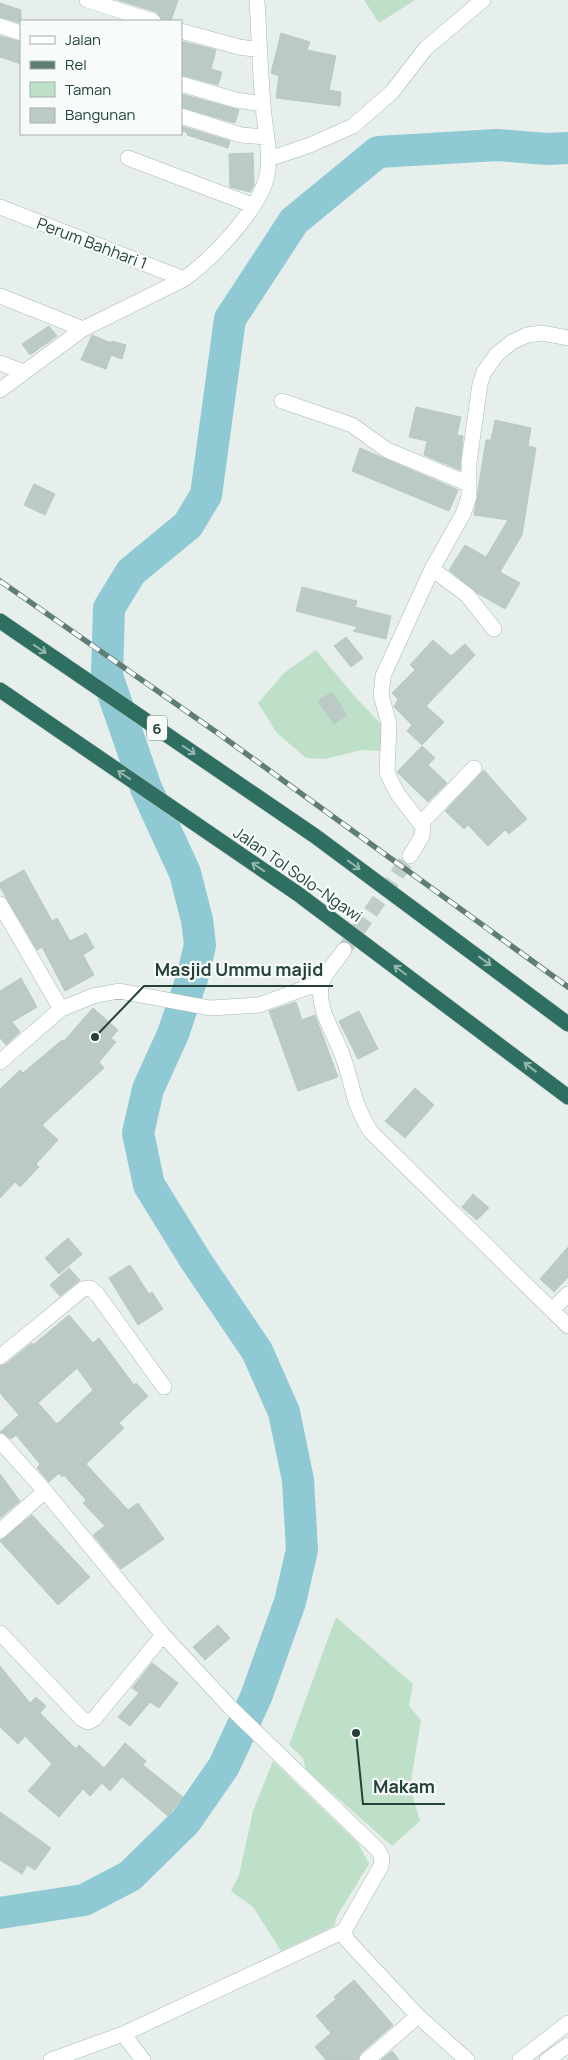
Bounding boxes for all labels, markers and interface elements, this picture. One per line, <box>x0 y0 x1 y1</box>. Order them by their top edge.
legend <box>20 20 182 135</box>
text: Jalan <box>65 29 101 50</box>
text: Rel <box>65 54 87 75</box>
text: Taman <box>65 79 111 100</box>
text: Bangunan <box>65 104 135 125</box>
street label: Perum Bahhari 1 <box>34 212 150 274</box>
one-way arrow <box>33 644 47 654</box>
road number: 6 <box>147 716 167 740</box>
one-way arrow <box>182 745 196 755</box>
one-way arrow <box>117 770 131 780</box>
street label: Jalan Tol Solo–Ngawi <box>229 821 367 927</box>
one-way arrow <box>347 859 360 870</box>
one-way arrow <box>251 862 265 872</box>
callout: Masjid Ummu majid <box>144 953 333 986</box>
one-way arrow <box>478 956 492 966</box>
text: Masjid Ummu majid <box>155 957 323 981</box>
one-way arrow <box>394 964 407 975</box>
one-way arrow <box>523 1062 537 1072</box>
callout: Makam <box>363 1771 445 1804</box>
text: Makam <box>373 1774 435 1798</box>

